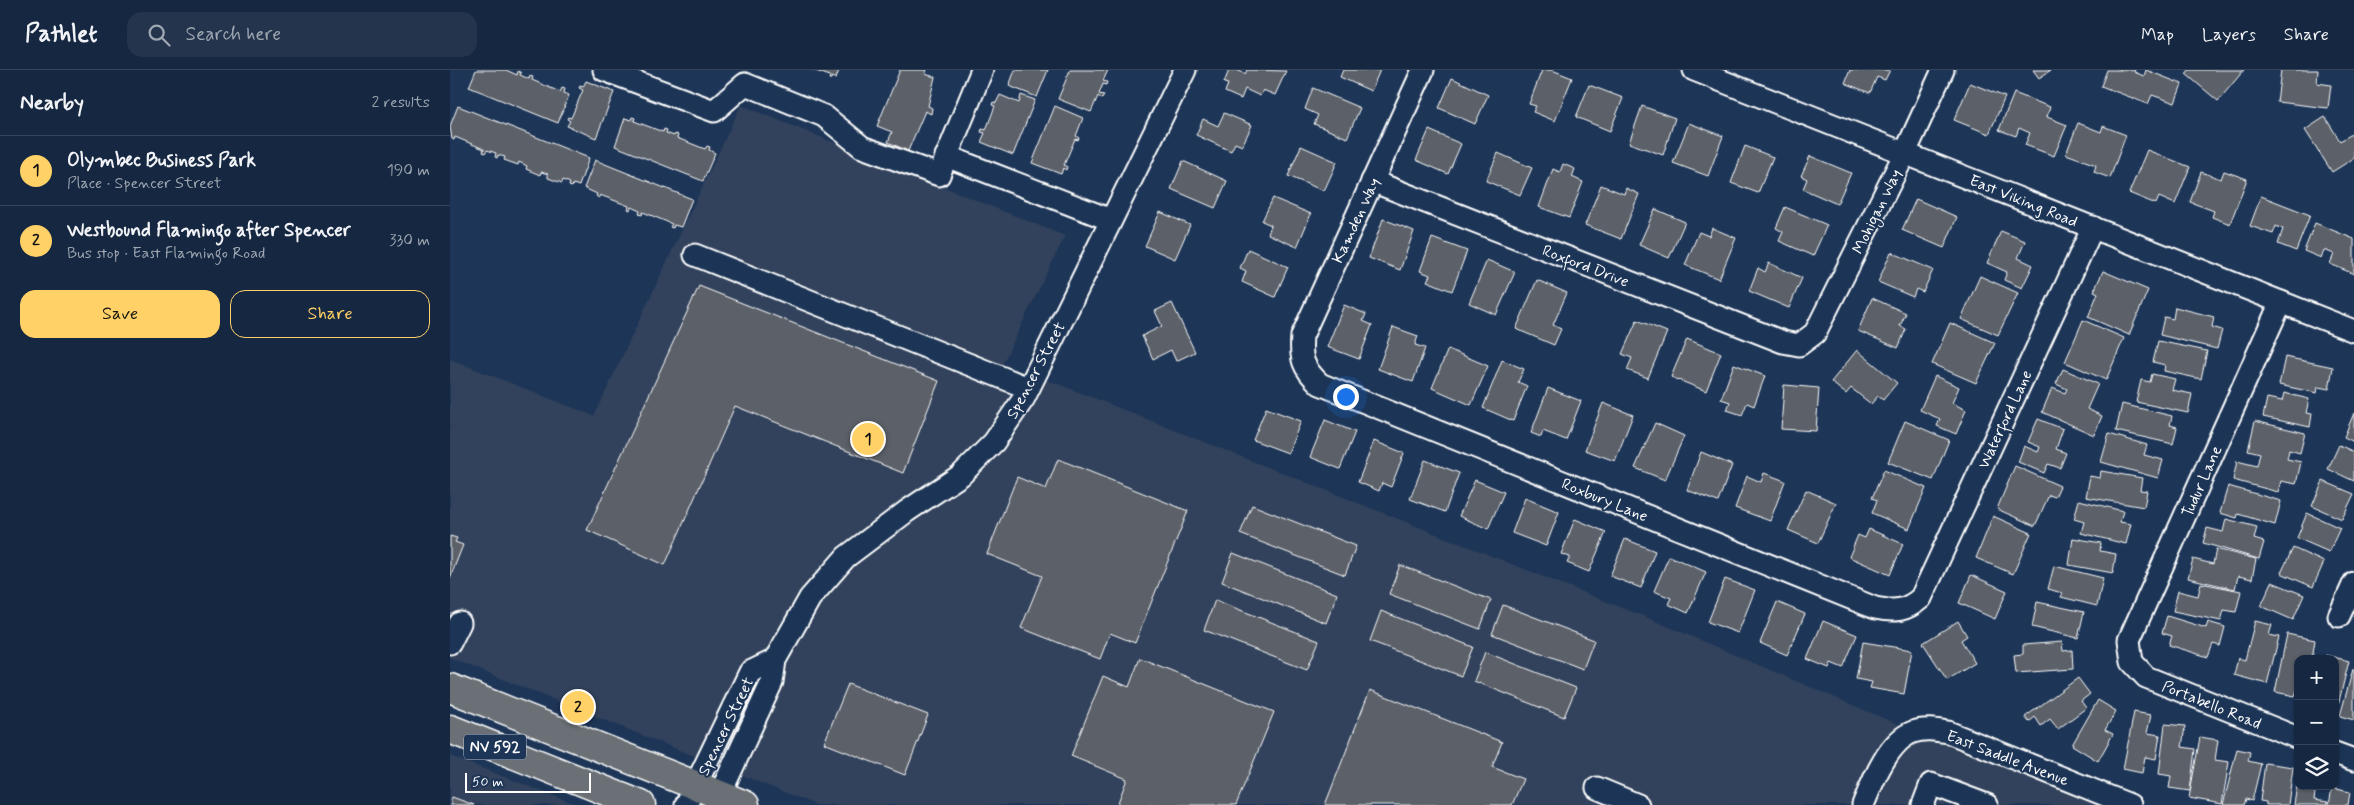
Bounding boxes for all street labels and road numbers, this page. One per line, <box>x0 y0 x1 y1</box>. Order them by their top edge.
street label: Mohigan Way <box>1848 166 1908 258</box>
street label: East Viking Road <box>1966 170 2081 233</box>
street label: Kamden Way <box>1327 174 1385 267</box>
street label: Roxford Drive <box>1538 240 1632 294</box>
street label: Spencer Street <box>1002 318 1071 423</box>
street label: Waterford Lane <box>1973 367 2039 473</box>
street label: Tudur Lane <box>2177 442 2228 521</box>
street label: Roxbury Lane <box>1558 474 1651 527</box>
street label: Spencer Street <box>693 674 759 779</box>
street label: Portabello Road <box>2159 676 2264 735</box>
street label: East Saddle Avenue <box>1943 725 2072 792</box>
road number: NV 592 <box>464 734 526 760</box>

